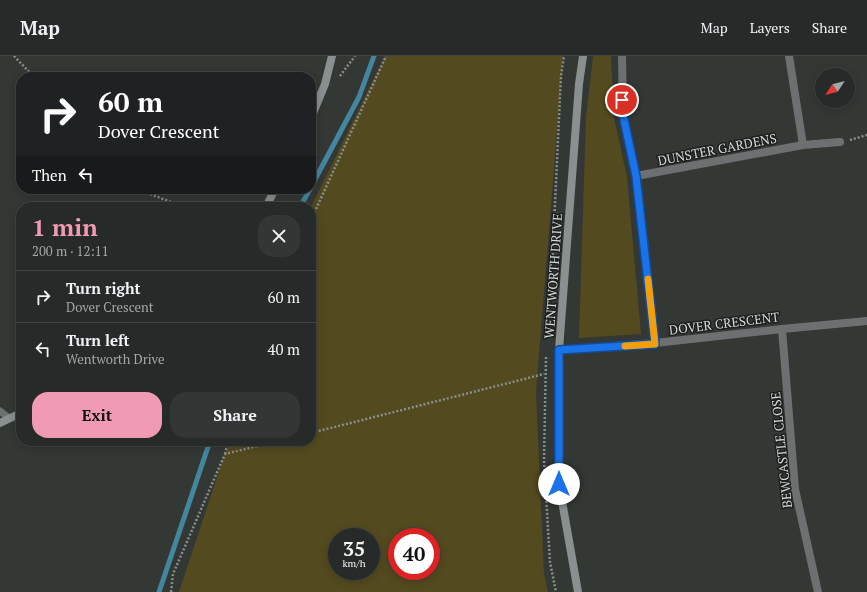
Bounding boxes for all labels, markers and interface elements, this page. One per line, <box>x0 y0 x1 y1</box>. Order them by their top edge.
text: Map <box>20 15 60 40</box>
text: Map <box>701 18 728 37</box>
text: Layers <box>750 18 790 37</box>
text: Share <box>812 18 847 37</box>
north arrow <box>815 68 855 108</box>
map controls <box>815 68 855 108</box>
text: 60 m <box>98 83 163 120</box>
pin <box>605 83 639 117</box>
icon: right <box>32 88 84 140</box>
icon: arrive <box>611 89 633 111</box>
text: Dover Crescent <box>98 119 219 143</box>
street label: DUNSTER GARDENS <box>656 129 778 169</box>
icon: left <box>75 164 97 186</box>
text: Then <box>32 165 67 185</box>
text: 1 min <box>32 211 98 243</box>
street label: WENTWORTH DRIVE <box>540 213 566 339</box>
button: close <box>258 215 300 257</box>
text: 200 m · 12:11 <box>32 242 109 260</box>
text: Turn right <box>66 278 141 298</box>
icon: right <box>32 286 54 308</box>
text: 60 m <box>267 287 300 307</box>
text: Dover Crescent <box>66 298 154 316</box>
street label: DOVER CRESCENT <box>668 307 780 339</box>
text: Turn left <box>66 330 130 350</box>
icon: left <box>32 338 54 360</box>
text: 40 m <box>267 339 300 359</box>
text: Wentworth Drive <box>66 350 165 368</box>
street label: BEWCASTLE CLOSE <box>766 391 796 509</box>
button: Exit <box>32 392 162 438</box>
button: Share <box>170 392 300 438</box>
position arrow <box>538 463 580 505</box>
speed limit sign: 40 <box>388 528 440 580</box>
text: 35 <box>343 535 365 562</box>
text: km/h <box>342 557 366 570</box>

